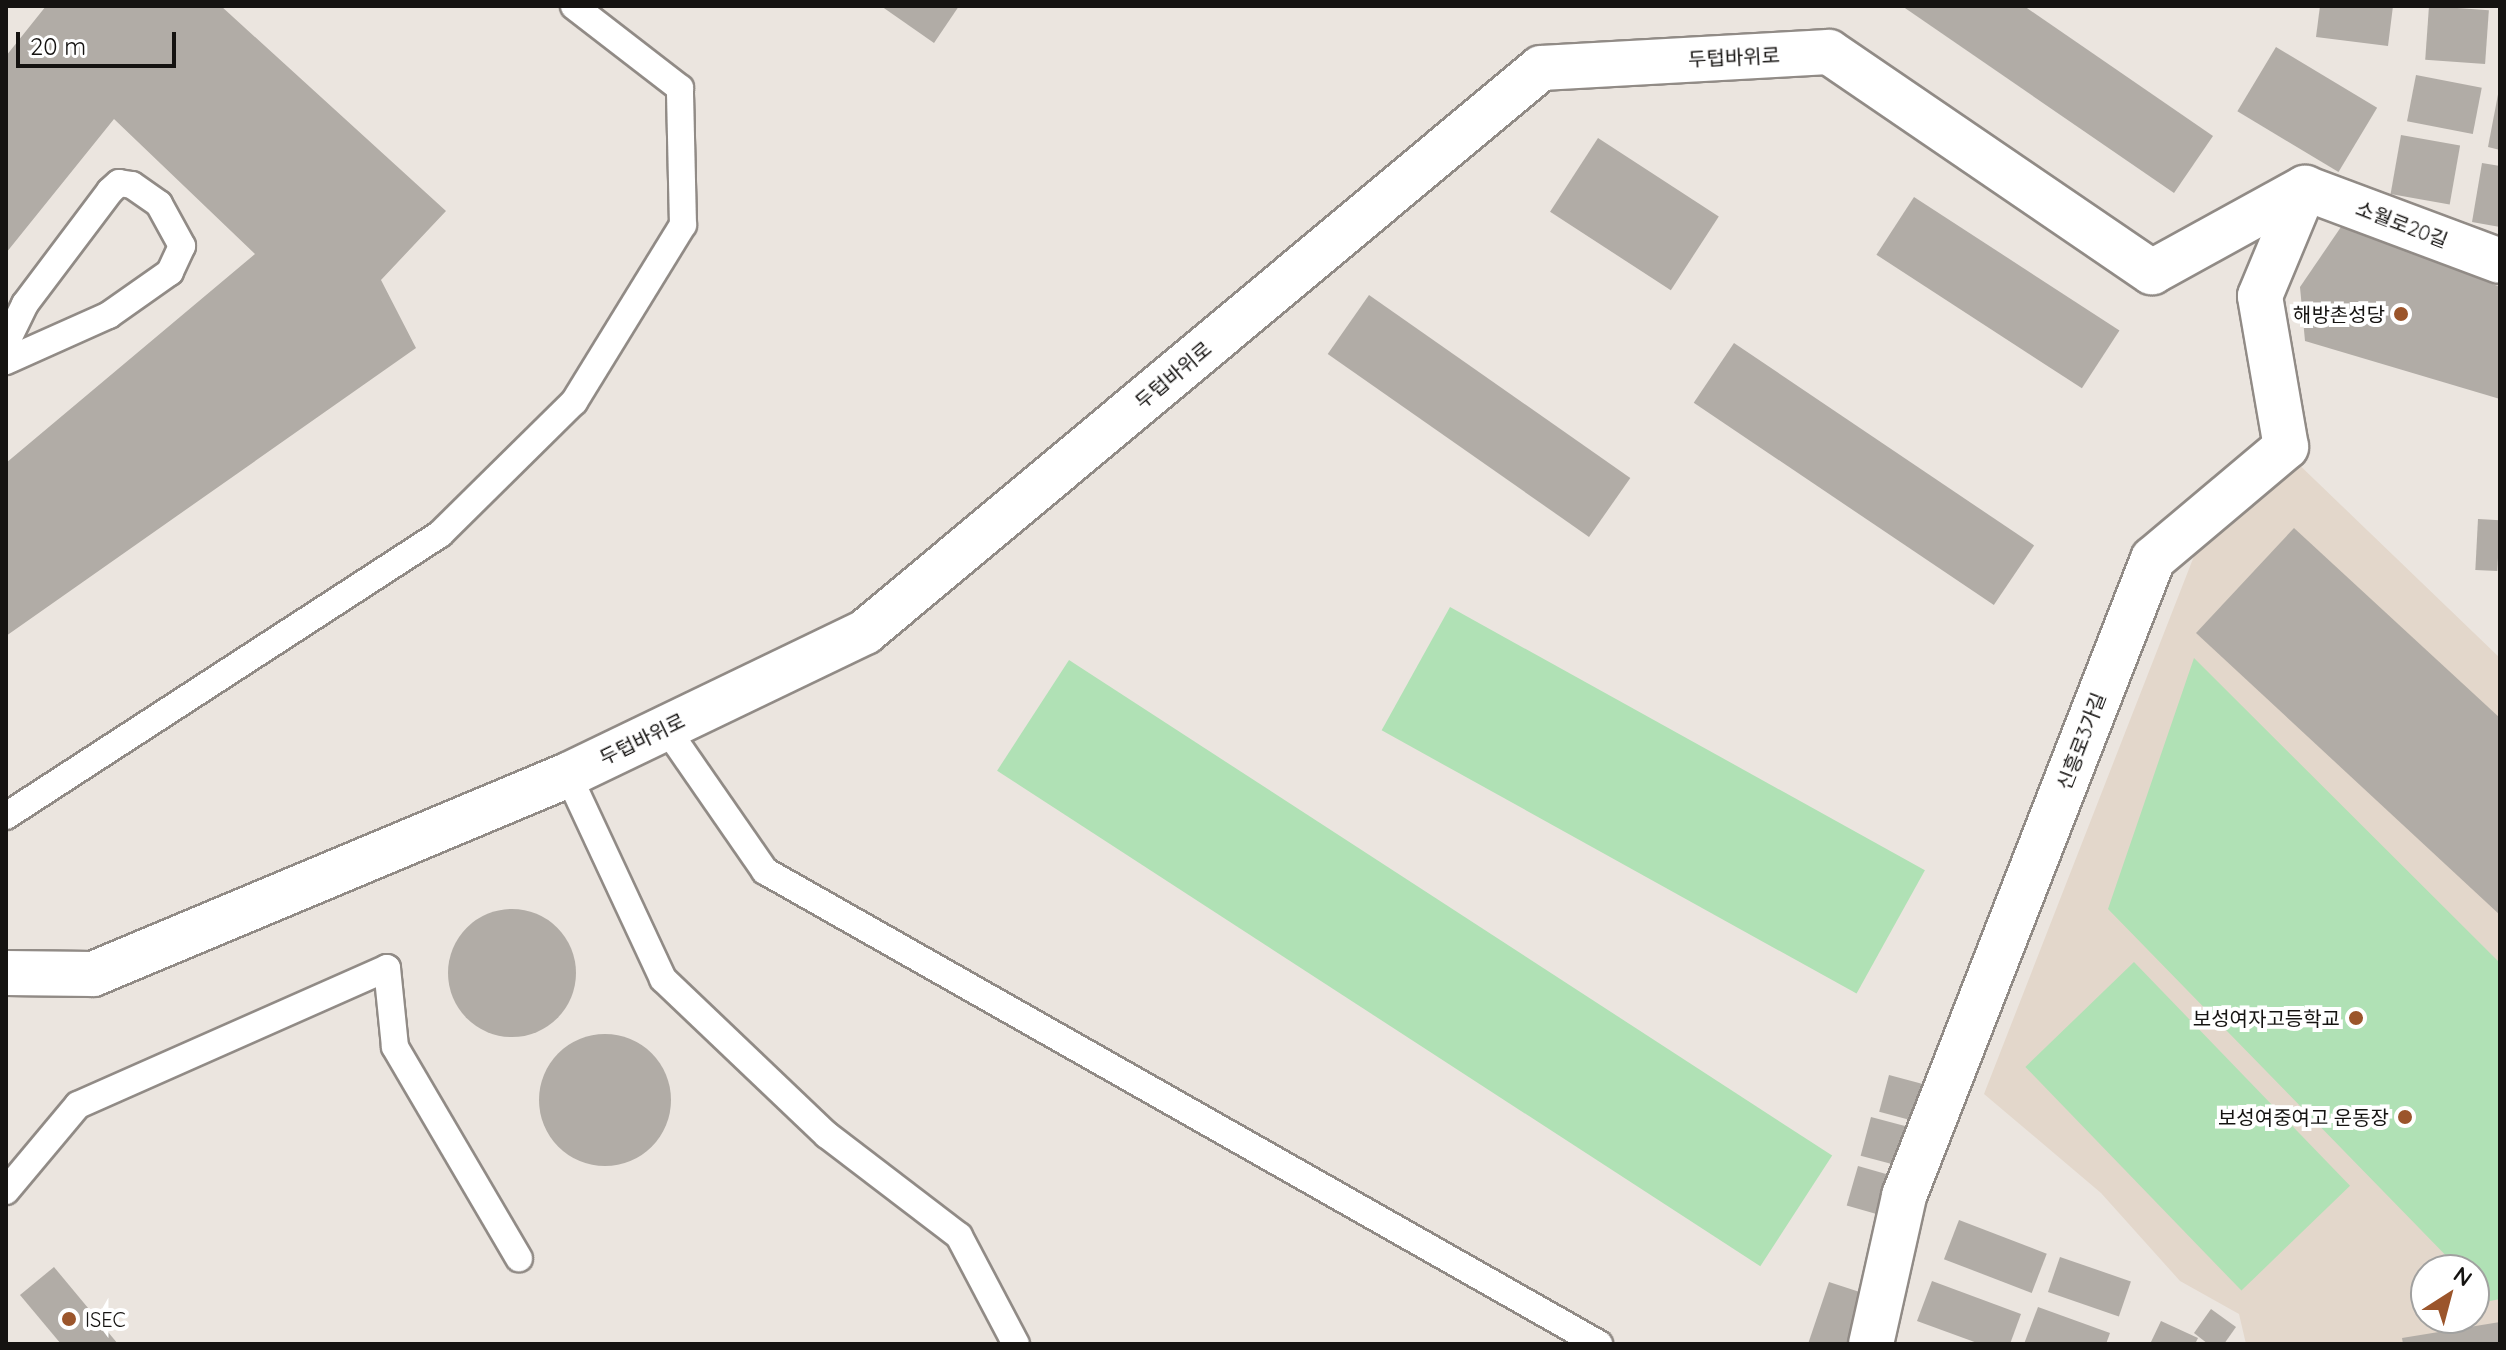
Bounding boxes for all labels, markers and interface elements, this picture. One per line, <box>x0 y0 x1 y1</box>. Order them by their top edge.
scale bar <box>20 16 180 66</box>
text: 20 m <box>30 31 86 61</box>
street label: 두텁바위로 <box>1687 43 1781 71</box>
street label: 소월로20길 <box>2353 195 2451 253</box>
place label: 해방촌성당 <box>2293 302 2385 326</box>
marker: 해방촌성당 <box>2392 305 2410 323</box>
street label: 두텁바위로 <box>1130 336 1216 414</box>
street label: 신흥로3가길 <box>2051 689 2111 793</box>
street label: 두텁바위로 <box>595 708 689 770</box>
place label: 보성여자고등학교 <box>2193 1006 2340 1030</box>
marker: 보성여자고등학교 <box>2347 1009 2365 1027</box>
place label: 보성여중여고 운동장 <box>2218 1105 2389 1129</box>
marker: 보성여중여고 운동장 <box>2396 1108 2414 1126</box>
north arrow <box>2410 1254 2490 1334</box>
text: N <box>2448 1260 2478 1292</box>
place label: ISEC <box>85 1307 126 1331</box>
marker: ISEC <box>60 1310 78 1328</box>

